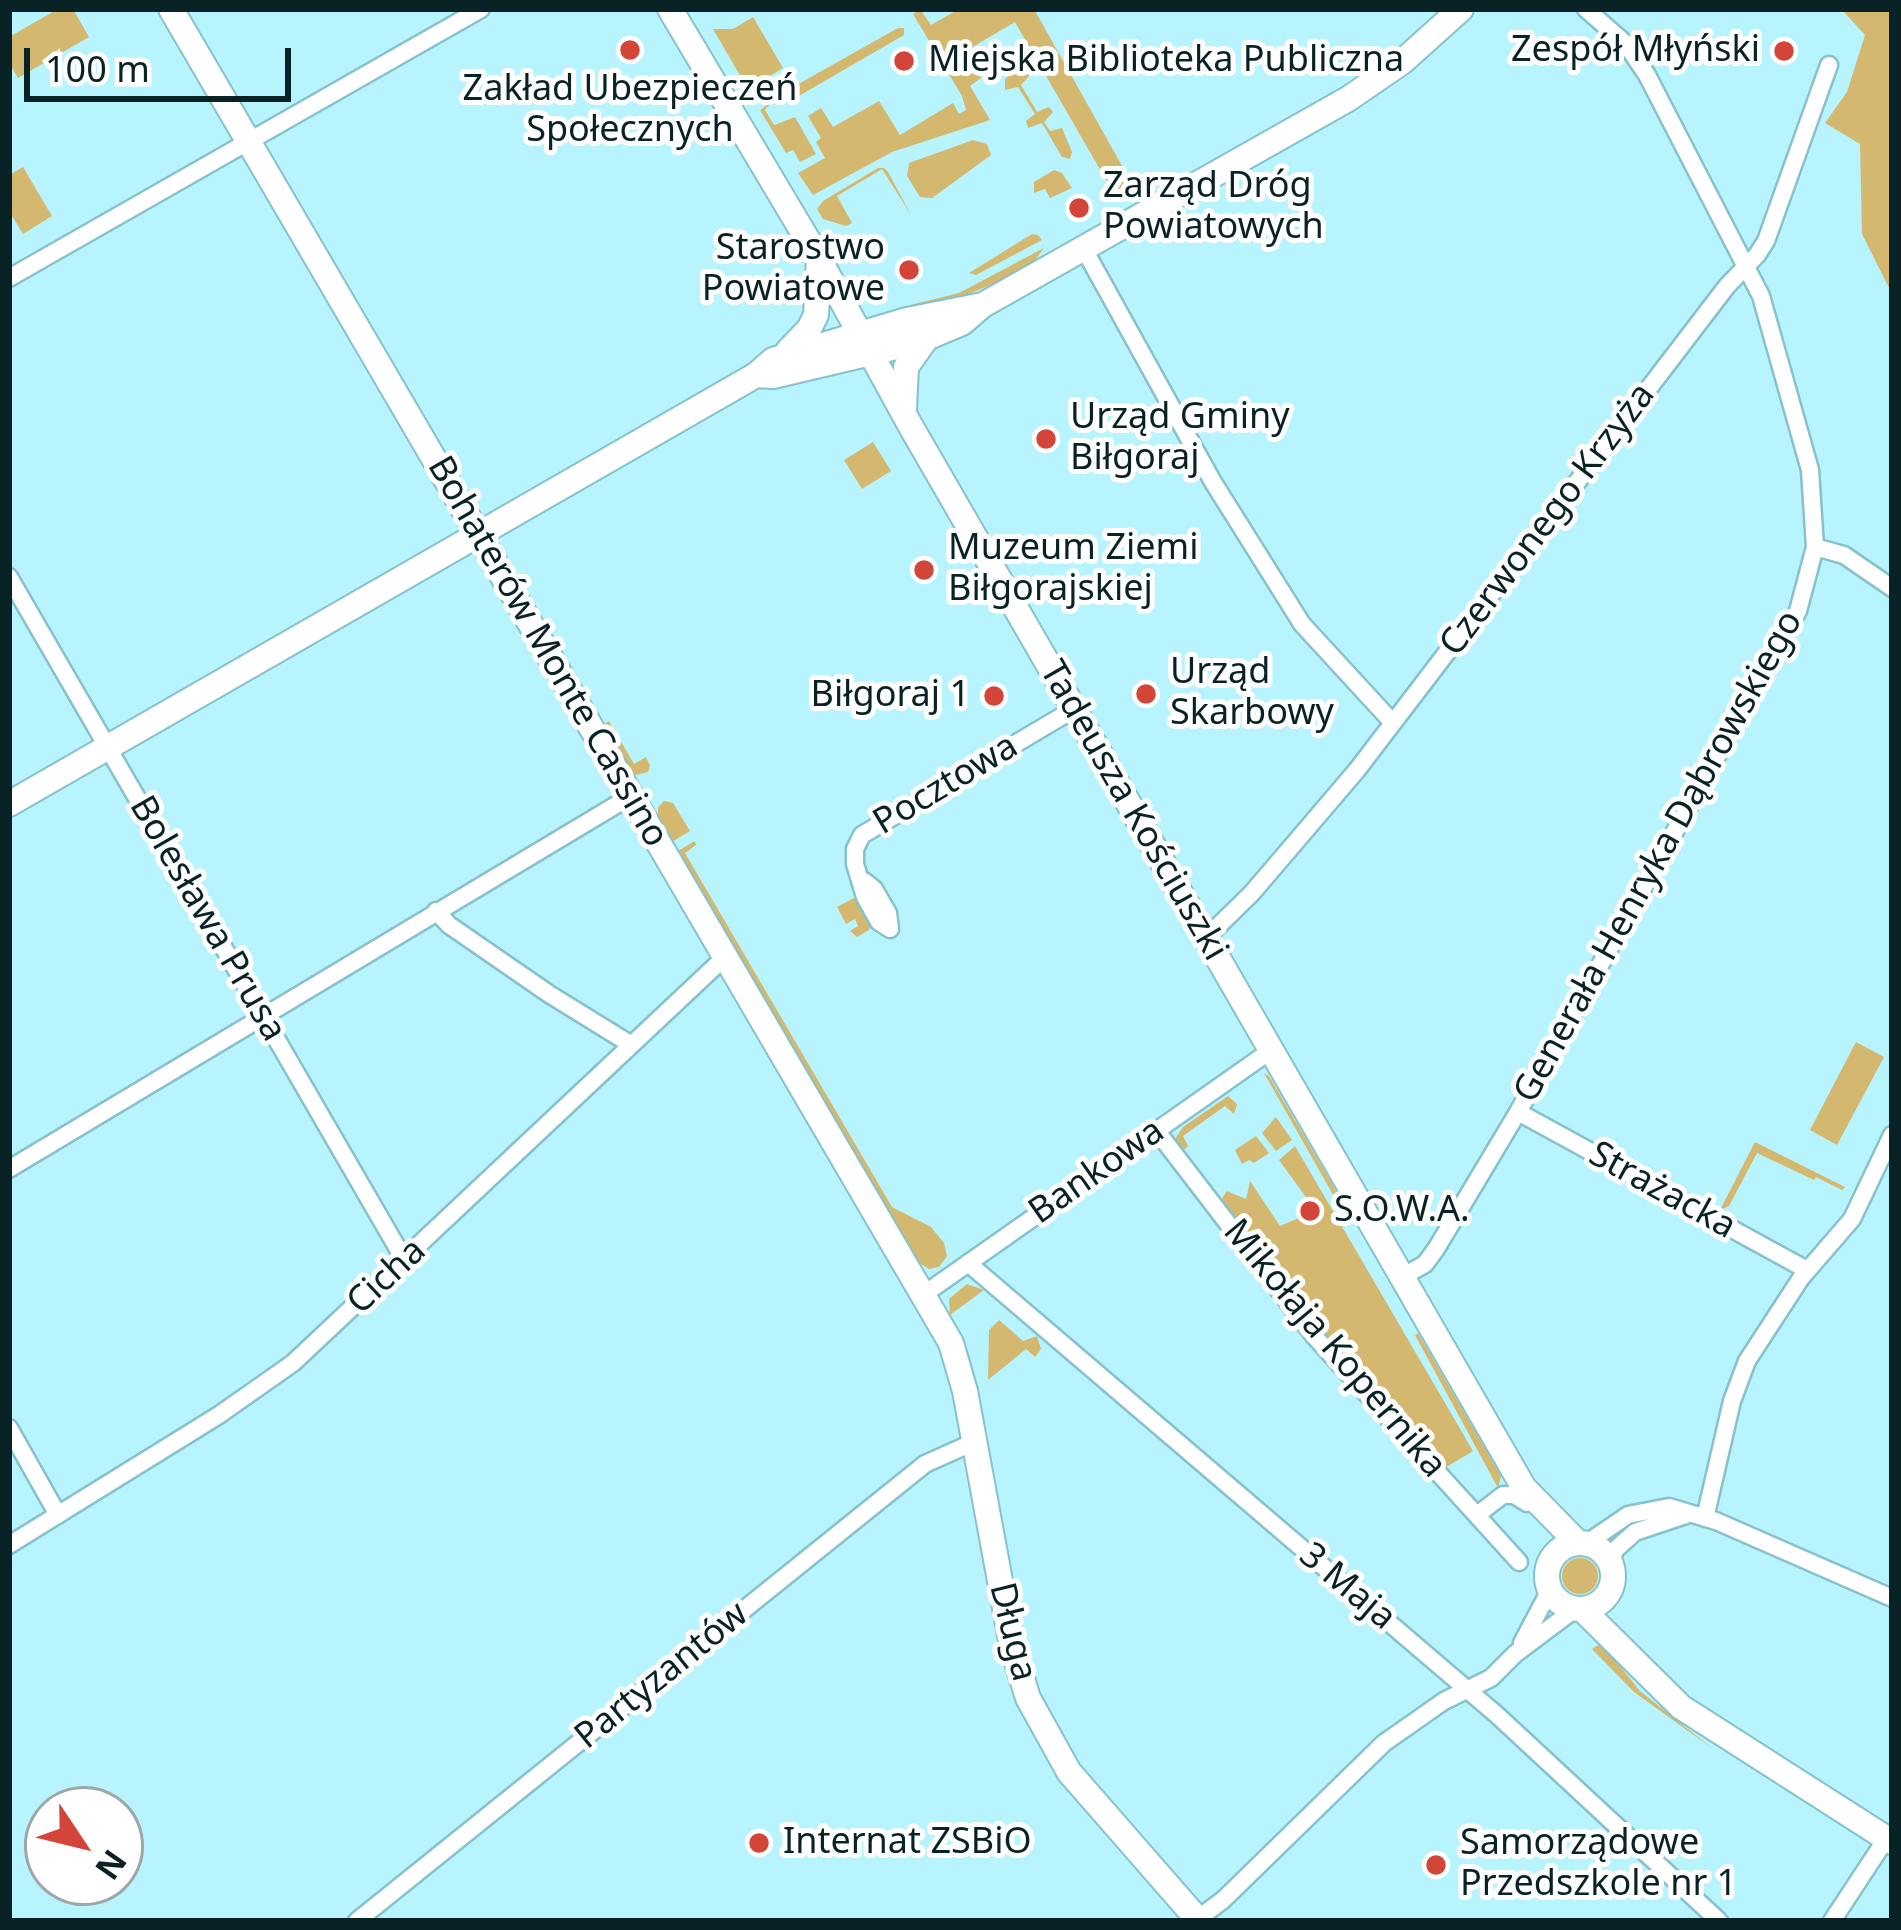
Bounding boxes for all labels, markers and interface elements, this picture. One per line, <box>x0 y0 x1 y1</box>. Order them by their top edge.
scale bar <box>30 24 297 98</box>
place label: Zespół Młyński <box>1511 29 1760 73</box>
marker: Zakład Ubezpieczeń Społecznych <box>617 37 643 63</box>
marker: Zespół Młyński <box>1771 38 1797 64</box>
place label: Miejska Biblioteka Publiczna <box>928 39 1404 83</box>
text: 100 m <box>45 44 150 93</box>
marker: Miejska Biblioteka Publiczna <box>891 48 917 74</box>
place label: Zakład Ubezpieczeń Społecznych <box>463 68 797 153</box>
place label: Zarząd Dróg Powiatowych <box>1103 165 1324 250</box>
marker: Zarząd Dróg Powiatowych <box>1066 195 1092 221</box>
place label: Starostwo Powiatowe <box>702 227 885 312</box>
marker: Starostwo Powiatowe <box>896 257 922 283</box>
street label: Czerwonego Krzyża <box>1431 375 1665 665</box>
place label: Urząd Gminy Biłgoraj <box>1070 396 1290 481</box>
marker: Urząd Gminy Biłgoraj <box>1033 426 1059 452</box>
street label: Bohaterów Monte Cassino <box>417 449 677 855</box>
place label: Muzeum Ziemi Biłgorajskiej <box>948 527 1199 612</box>
marker: Muzeum Ziemi Biłgorajskiej <box>911 557 937 583</box>
street label: Generała Henryka Dąbrowskiego <box>1505 604 1813 1110</box>
place label: Urząd Skarbowy <box>1170 651 1334 736</box>
street label: Tadeusza Kościuszki <box>1030 654 1236 968</box>
place label: Biłgoraj 1 <box>811 674 970 718</box>
marker: Urząd Skarbowy <box>1133 681 1159 707</box>
marker: Biłgoraj 1 <box>981 683 1007 709</box>
street label: Pocztowa <box>866 725 1026 845</box>
street label: Bolesława Prusa <box>119 789 295 1049</box>
street label: Bankowa <box>1021 1110 1173 1234</box>
street label: Strażacka <box>1581 1133 1743 1249</box>
place label: S.O.W.A. <box>1334 1189 1470 1233</box>
marker: S.O.W.A. <box>1297 1198 1323 1224</box>
street label: Mikołaja Kopernika <box>1213 1211 1455 1487</box>
street label: Cicha <box>339 1230 435 1324</box>
street label: 3 Maja <box>1290 1534 1404 1640</box>
street label: Długa <box>979 1578 1045 1686</box>
street label: Partyzantów <box>567 1593 757 1759</box>
north arrow <box>24 1786 144 1906</box>
place label: Internat ZSBiO <box>783 1821 1032 1865</box>
place label: Samorządowe Przedszkole nr 1 <box>1460 1822 1737 1907</box>
marker: Internat ZSBiO <box>746 1830 772 1856</box>
text: N <box>85 1841 138 1889</box>
marker: Samorządowe Przedszkole nr 1 <box>1423 1852 1449 1878</box>

